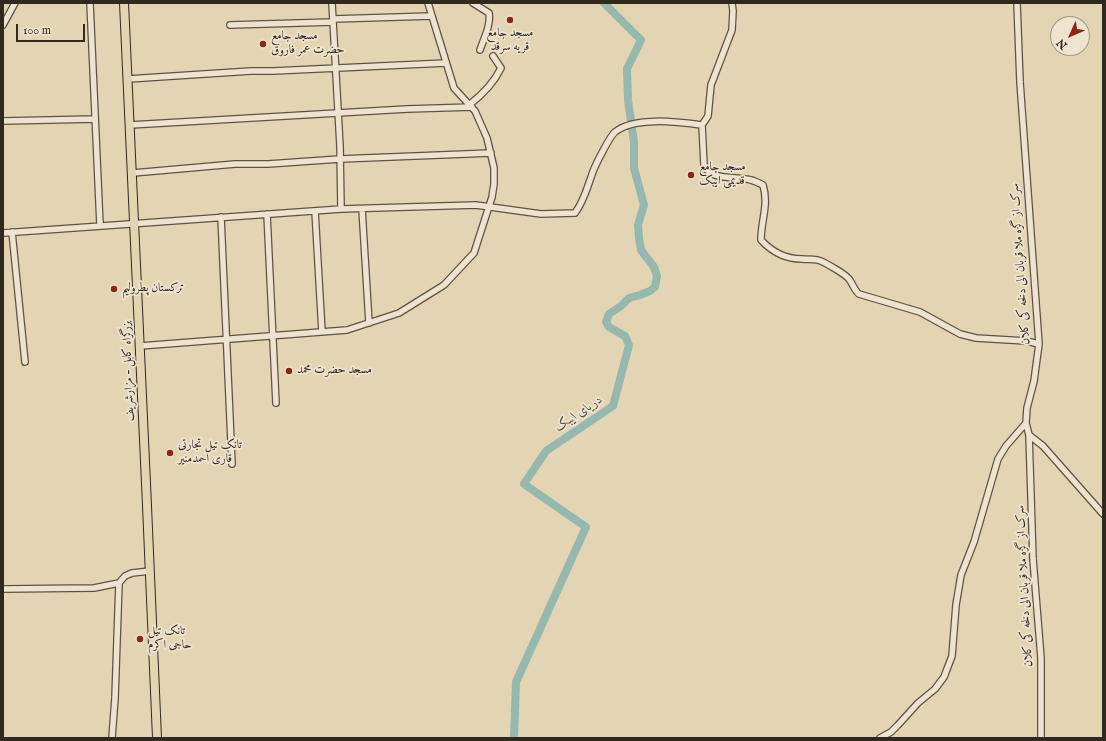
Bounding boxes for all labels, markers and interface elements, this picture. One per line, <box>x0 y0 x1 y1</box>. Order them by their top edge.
marker: مسجد جامع قریه سرقد <box>505 15 515 25</box>
scale bar <box>18 16 87 42</box>
north arrow <box>1050 16 1090 56</box>
text: 100 m <box>23 23 51 38</box>
place label: مسجد جامع قریه سرقد <box>487 27 533 55</box>
place label: مسجد جامع حضرت عمر فاروق <box>271 30 345 58</box>
text: N <box>1054 35 1071 52</box>
marker: مسجد جامع حضرت عمر فاروق <box>258 39 268 49</box>
place label: مسجد جامع قدیمی ایبک <box>699 161 746 189</box>
marker: مسجد جامع قدیمی ایبک <box>686 170 696 180</box>
street label: سرک از گزه ملا قربان الی دلخه کی کلان <box>1008 183 1034 345</box>
place label: ترکستان پطرولیم <box>122 282 184 296</box>
marker: ترکستان پطرولیم <box>109 284 119 294</box>
street label: بزرگراه کابل - مزارشریف <box>120 320 138 422</box>
place label: مسجد حضرت محمد <box>297 364 372 378</box>
marker: مسجد حضرت محمد <box>284 366 294 376</box>
water label: دریای ایبک <box>552 392 606 436</box>
place label: تانک تیل تجارتی قاری احمدمنیر <box>178 439 242 467</box>
marker: تانک تیل تجارتی قاری احمدمنیر <box>165 448 175 458</box>
street label: سرک از گزه ملا قربان الی دلخه کی کلان <box>1014 505 1036 667</box>
place label: تانک تیل حاجی اکرم <box>148 625 192 653</box>
marker: تانک تیل حاجی اکرم <box>135 634 145 644</box>

